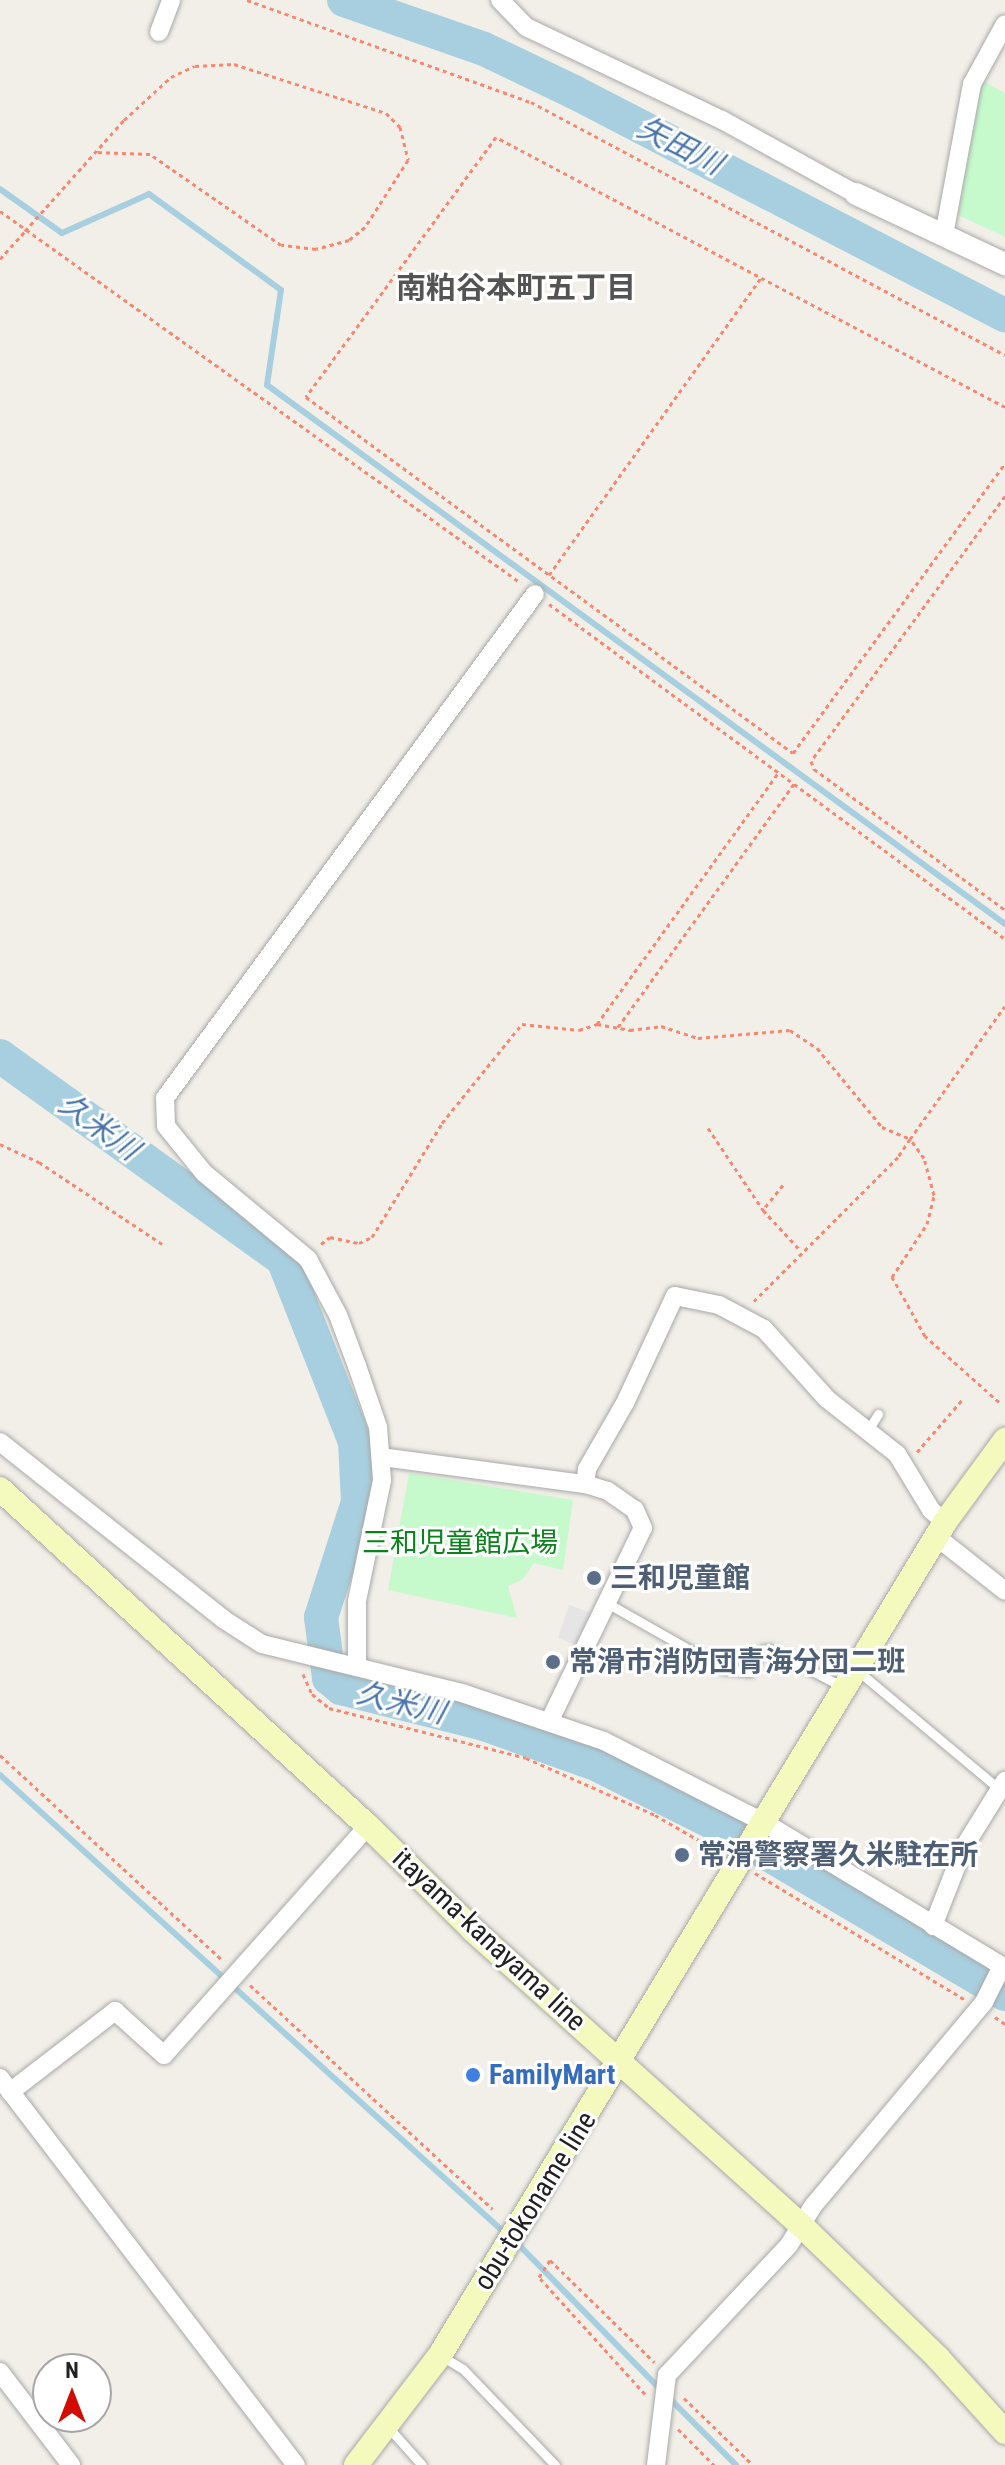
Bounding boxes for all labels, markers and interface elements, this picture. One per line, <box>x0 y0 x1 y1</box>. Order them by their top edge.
water label: 矢田川 <box>632 110 728 182</box>
district label: 南粕谷本町五丁目 <box>396 270 636 306</box>
water label: 久米川 <box>52 1086 146 1168</box>
park label: 三和児童館広場 <box>362 1526 558 1560</box>
place label: 三和児童館 <box>610 1561 750 1595</box>
marker: 三和児童館 <box>585 1569 603 1587</box>
place label: 常滑市消防団青海分団二班 <box>569 1645 905 1679</box>
marker: 常滑市消防団青海分団二班 <box>544 1653 562 1671</box>
water label: 久米川 <box>353 1675 449 1731</box>
place label: 常滑警察署久米駐在所 <box>698 1838 978 1872</box>
street label: itayama-kanayama line <box>385 1842 593 2038</box>
marker: 常滑警察署久米駐在所 <box>673 1846 691 1864</box>
place label: FamilyMart <box>489 2058 615 2092</box>
marker: FamilyMart <box>464 2066 482 2084</box>
street label: obu-tokoname line <box>467 2105 603 2297</box>
north arrow <box>32 2353 112 2433</box>
text: N <box>65 2358 79 2383</box>

